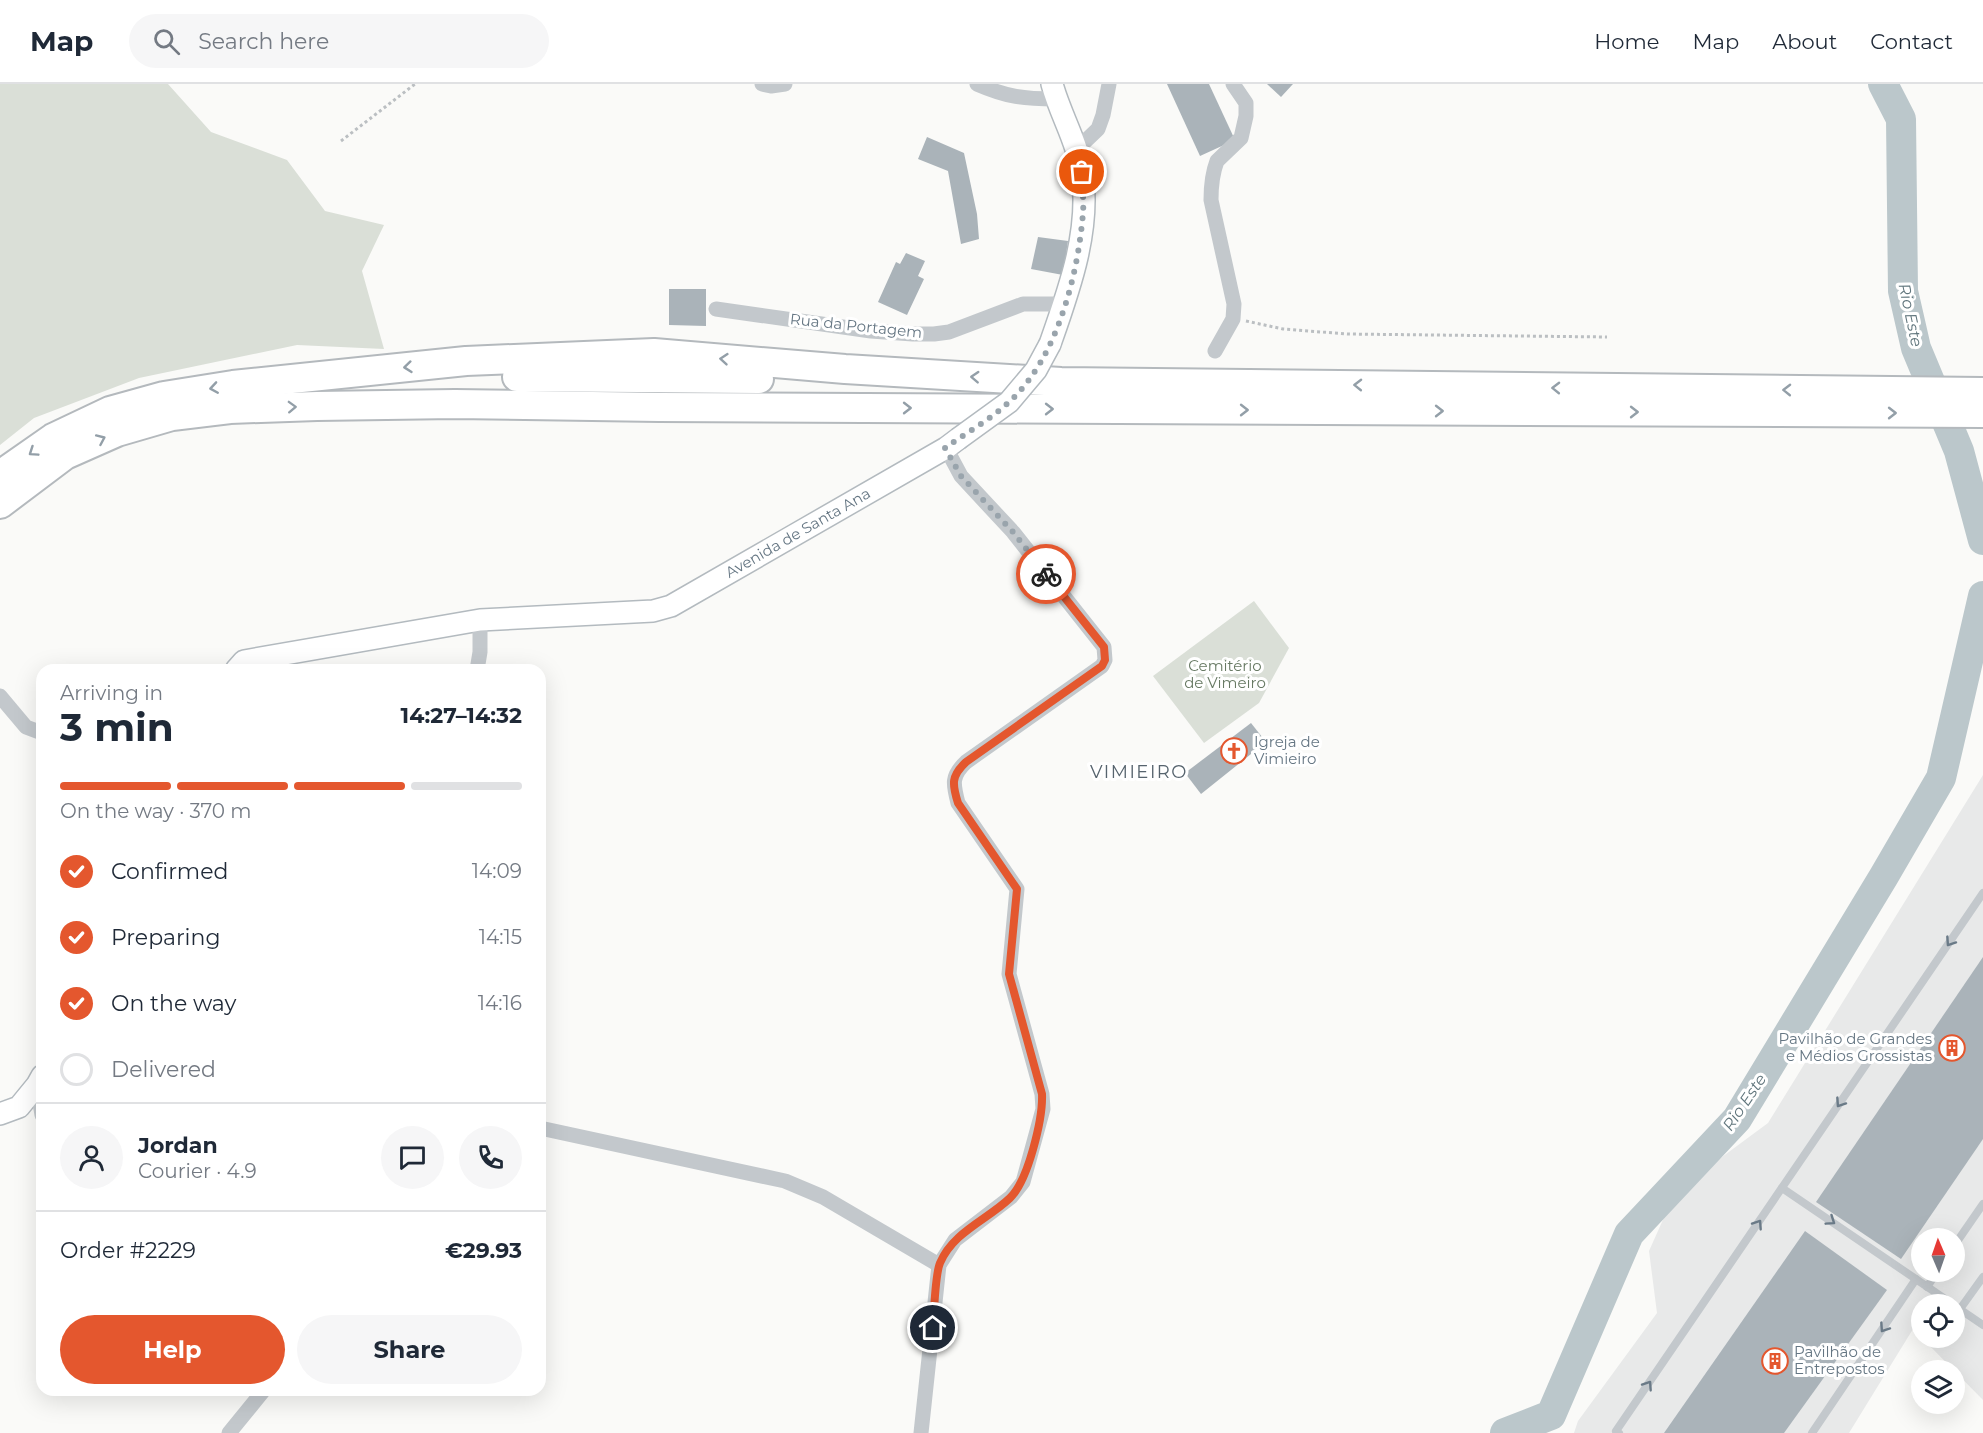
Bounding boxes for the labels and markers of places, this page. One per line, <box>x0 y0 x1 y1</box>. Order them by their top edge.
pin <box>1056 146 1107 197</box>
place label: Igreja de Vimieiro <box>1254 732 1320 768</box>
church icon: Igreja de Vimieiro <box>1219 736 1249 766</box>
place label: Pavilhão de Grandes e Médios Grossistas <box>1779 1029 1932 1065</box>
building icon: Pavilhão de Grandes e Médios Grossistas <box>1937 1033 1967 1063</box>
pin <box>907 1302 958 1353</box>
place label: Pavilhão de Entrepostos <box>1794 1342 1885 1378</box>
building icon: Pavilhão de Entrepostos <box>1760 1346 1790 1376</box>

